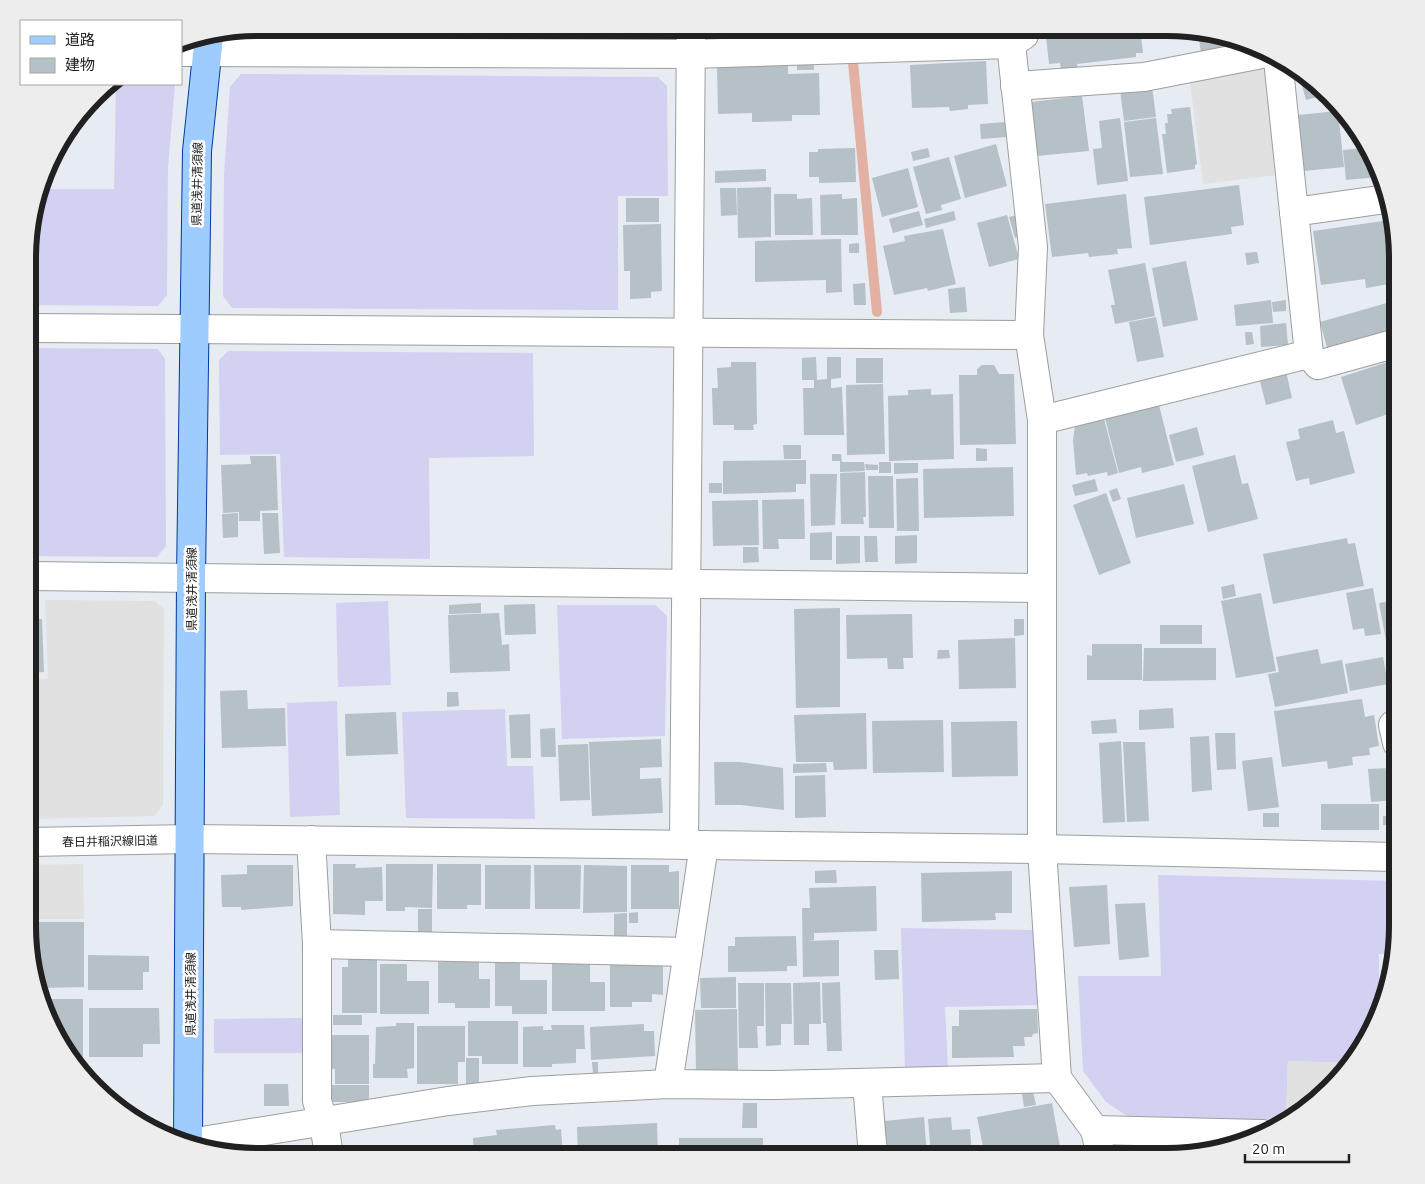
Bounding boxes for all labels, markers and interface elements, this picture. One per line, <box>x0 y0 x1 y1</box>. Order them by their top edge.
legend <box>20 20 182 85</box>
text: 道路 <box>65 31 95 48</box>
text: 建物 <box>65 56 95 73</box>
street label: 県道浅井清須線 <box>190 142 204 226</box>
street label: 県道浅井清須線 <box>185 547 198 631</box>
street label: 春日井稲沢線旧道 <box>62 834 158 848</box>
street label: 県道浅井清須線 <box>184 952 197 1036</box>
scale bar <box>1245 1132 1349 1164</box>
text: 20 m <box>1252 1140 1285 1157</box>

